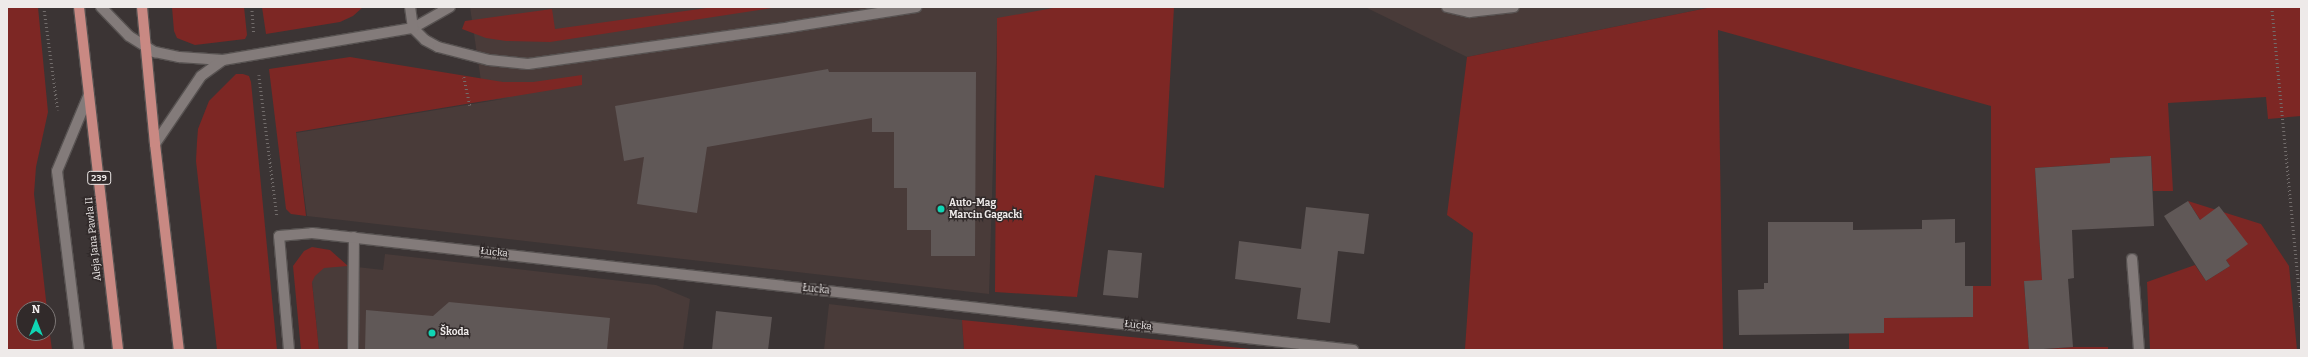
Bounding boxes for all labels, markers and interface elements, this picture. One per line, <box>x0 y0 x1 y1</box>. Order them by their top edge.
road number: 239 <box>87 171 111 185</box>
street label: Aleja Jana Pawła II <box>84 196 104 282</box>
place label: Auto-Mag Marcin Gagacki <box>949 197 1022 220</box>
marker: Auto-Mag Marcin Gagacki <box>936 204 946 214</box>
street label: Łucka <box>480 246 508 260</box>
street label: Łucka <box>802 283 830 297</box>
north arrow <box>16 301 56 341</box>
text: N <box>32 303 40 316</box>
street label: Łucka <box>1124 319 1152 333</box>
place label: Škoda <box>440 327 469 339</box>
marker: Škoda <box>427 328 437 338</box>

